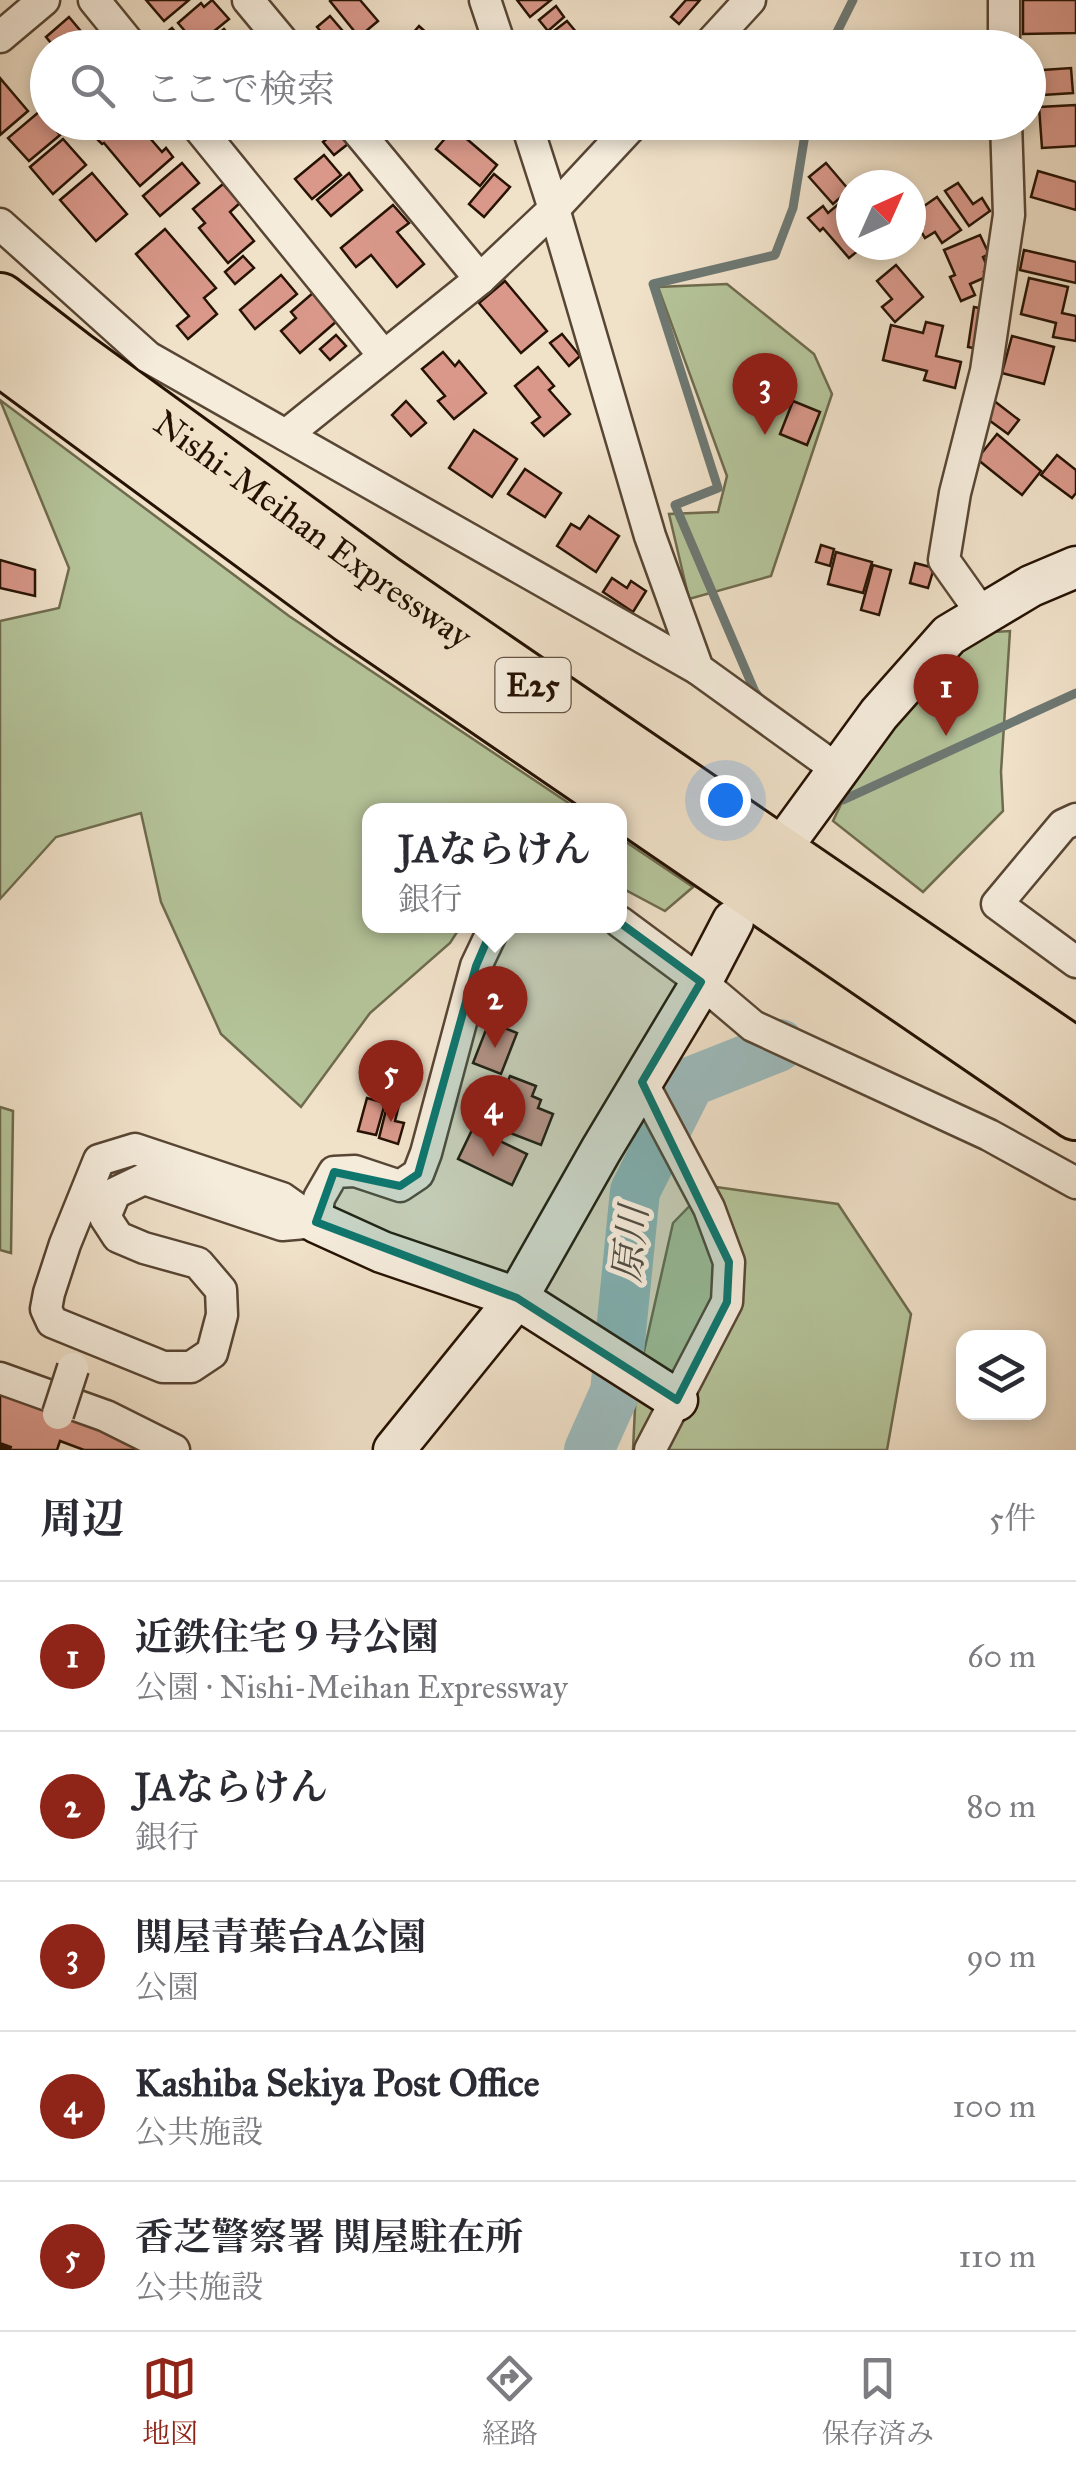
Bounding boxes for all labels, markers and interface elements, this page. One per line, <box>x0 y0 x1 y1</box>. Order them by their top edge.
search box <box>30 30 1046 140</box>
icon: search <box>65 58 120 113</box>
text: ここで検索 <box>145 66 335 112</box>
north arrow <box>836 170 926 260</box>
pin: 3 <box>732 352 798 435</box>
street label: Nishi-Meihan Expressway <box>146 401 481 658</box>
pin: 1 <box>914 654 978 736</box>
road number: E25 <box>496 658 570 712</box>
your location <box>700 775 751 826</box>
popup <box>362 803 627 933</box>
text: JAならけん <box>398 826 591 872</box>
text: 銀行 <box>398 880 462 919</box>
pin: 2 <box>462 966 528 1048</box>
pin: 5 <box>358 1040 424 1122</box>
pin: 4 <box>460 1074 526 1157</box>
water label: 原川 <box>603 1200 657 1284</box>
map controls <box>956 1330 1046 1420</box>
button: layers <box>956 1330 1046 1420</box>
text: 周辺 <box>40 1493 124 1545</box>
text: 5件 <box>989 1499 1036 1538</box>
text: 近鉄住宅９号公園 <box>135 1614 439 1660</box>
text: 1 <box>66 1637 79 1676</box>
text: 60 m <box>967 1637 1036 1676</box>
text: 公園 · Nishi-Meihan Expressway <box>135 1668 568 1707</box>
text: JAならけん <box>135 1764 328 1810</box>
text: 2 <box>65 1787 80 1826</box>
text: 80 m <box>967 1787 1036 1826</box>
text: 銀行 <box>135 1818 199 1857</box>
text: 関屋青葉台A公園 <box>135 1914 427 1960</box>
text: 3 <box>66 1937 79 1976</box>
text: 90 m <box>966 1937 1036 1976</box>
text: 公園 <box>135 1968 199 2007</box>
text: Kashiba Sekiya Post Office <box>135 2060 540 2106</box>
text: 4 <box>64 2087 81 2126</box>
text: 100 m <box>952 2087 1036 2126</box>
text: 公共施設 <box>135 2113 263 2152</box>
text: 香芝警察署 関屋駐在所 <box>135 2214 523 2260</box>
text: 5 <box>65 2237 80 2276</box>
text: 110 m <box>958 2237 1036 2276</box>
text: 公共施設 <box>135 2268 263 2307</box>
tab: 地図 <box>142 2351 198 2451</box>
tab: 経路 <box>482 2351 538 2451</box>
tab: 保存済み <box>822 2351 934 2451</box>

